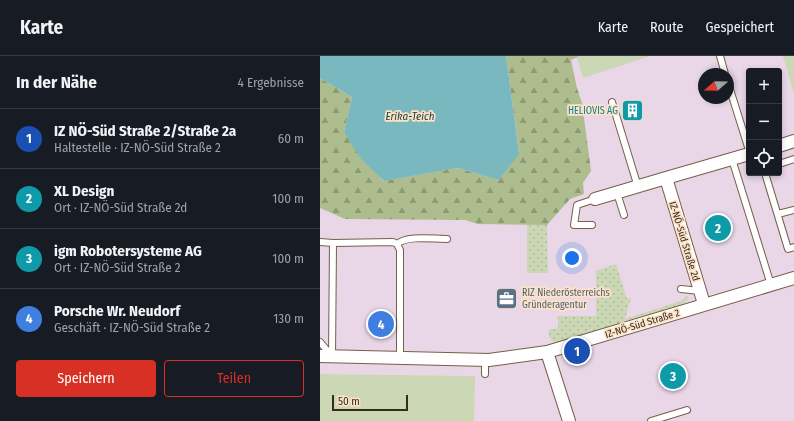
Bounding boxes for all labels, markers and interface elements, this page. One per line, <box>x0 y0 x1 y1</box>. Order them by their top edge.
text: Karte <box>20 16 63 39</box>
text: Karte <box>598 19 628 36</box>
text: Route <box>650 19 683 36</box>
text: Gespeichert <box>705 19 774 36</box>
north arrow <box>698 68 734 104</box>
map controls <box>746 68 782 176</box>
button: + <box>746 68 782 104</box>
text: In der Nähe <box>16 72 97 93</box>
text: 4 Ergebnisse <box>238 75 304 90</box>
building icon: HELIOVIS AG <box>620 97 646 123</box>
button: − <box>746 104 782 140</box>
place label: HELIOVIS AG <box>568 105 618 117</box>
water label: Erika-Teich <box>385 110 435 123</box>
text: IZ NÖ-Süd Straße 2/Straße 2a <box>54 122 236 140</box>
text: 1 <box>26 131 32 146</box>
text: 60 m <box>278 131 304 146</box>
text: Haltestelle · IZ-NÖ-Süd Straße 2 <box>54 140 221 155</box>
button: locate <box>746 140 782 176</box>
text: XL Design <box>54 182 114 200</box>
text: 2 <box>26 191 32 206</box>
text: 100 m <box>272 191 304 206</box>
text: Ort · IZ-NÖ-Süd Straße 2d <box>54 200 187 215</box>
street label: IZ-NÖ-Süd Straße 2d <box>666 200 703 283</box>
pin: 2 <box>705 213 731 243</box>
text: igm Robotersysteme AG <box>54 242 202 260</box>
your location <box>562 248 582 268</box>
text: 3 <box>26 251 32 266</box>
text: 100 m <box>272 251 304 266</box>
text: Ort · IZ-NÖ-Süd Straße 2 <box>54 260 180 275</box>
office icon: RIZ Niederösterreichs Gründeragentur <box>493 285 519 311</box>
place label: RIZ Niederösterreichs Gründeragentur <box>522 287 610 311</box>
text: Porsche Wr. Neudorf <box>54 302 180 320</box>
street label: IZ-NÖ-Süd Straße 2 <box>603 306 682 341</box>
pin: 4 <box>368 309 394 339</box>
text: 4 <box>26 311 32 326</box>
text: 130 m <box>273 311 304 326</box>
text: Geschäft · IZ-NÖ-Süd Straße 2 <box>54 320 210 335</box>
pin: 1 <box>564 336 590 366</box>
button: Speichern <box>16 360 156 397</box>
button: Teilen <box>164 360 304 397</box>
pin: 3 <box>660 361 686 391</box>
scale bar <box>332 393 408 412</box>
text: 50 m <box>338 395 360 408</box>

